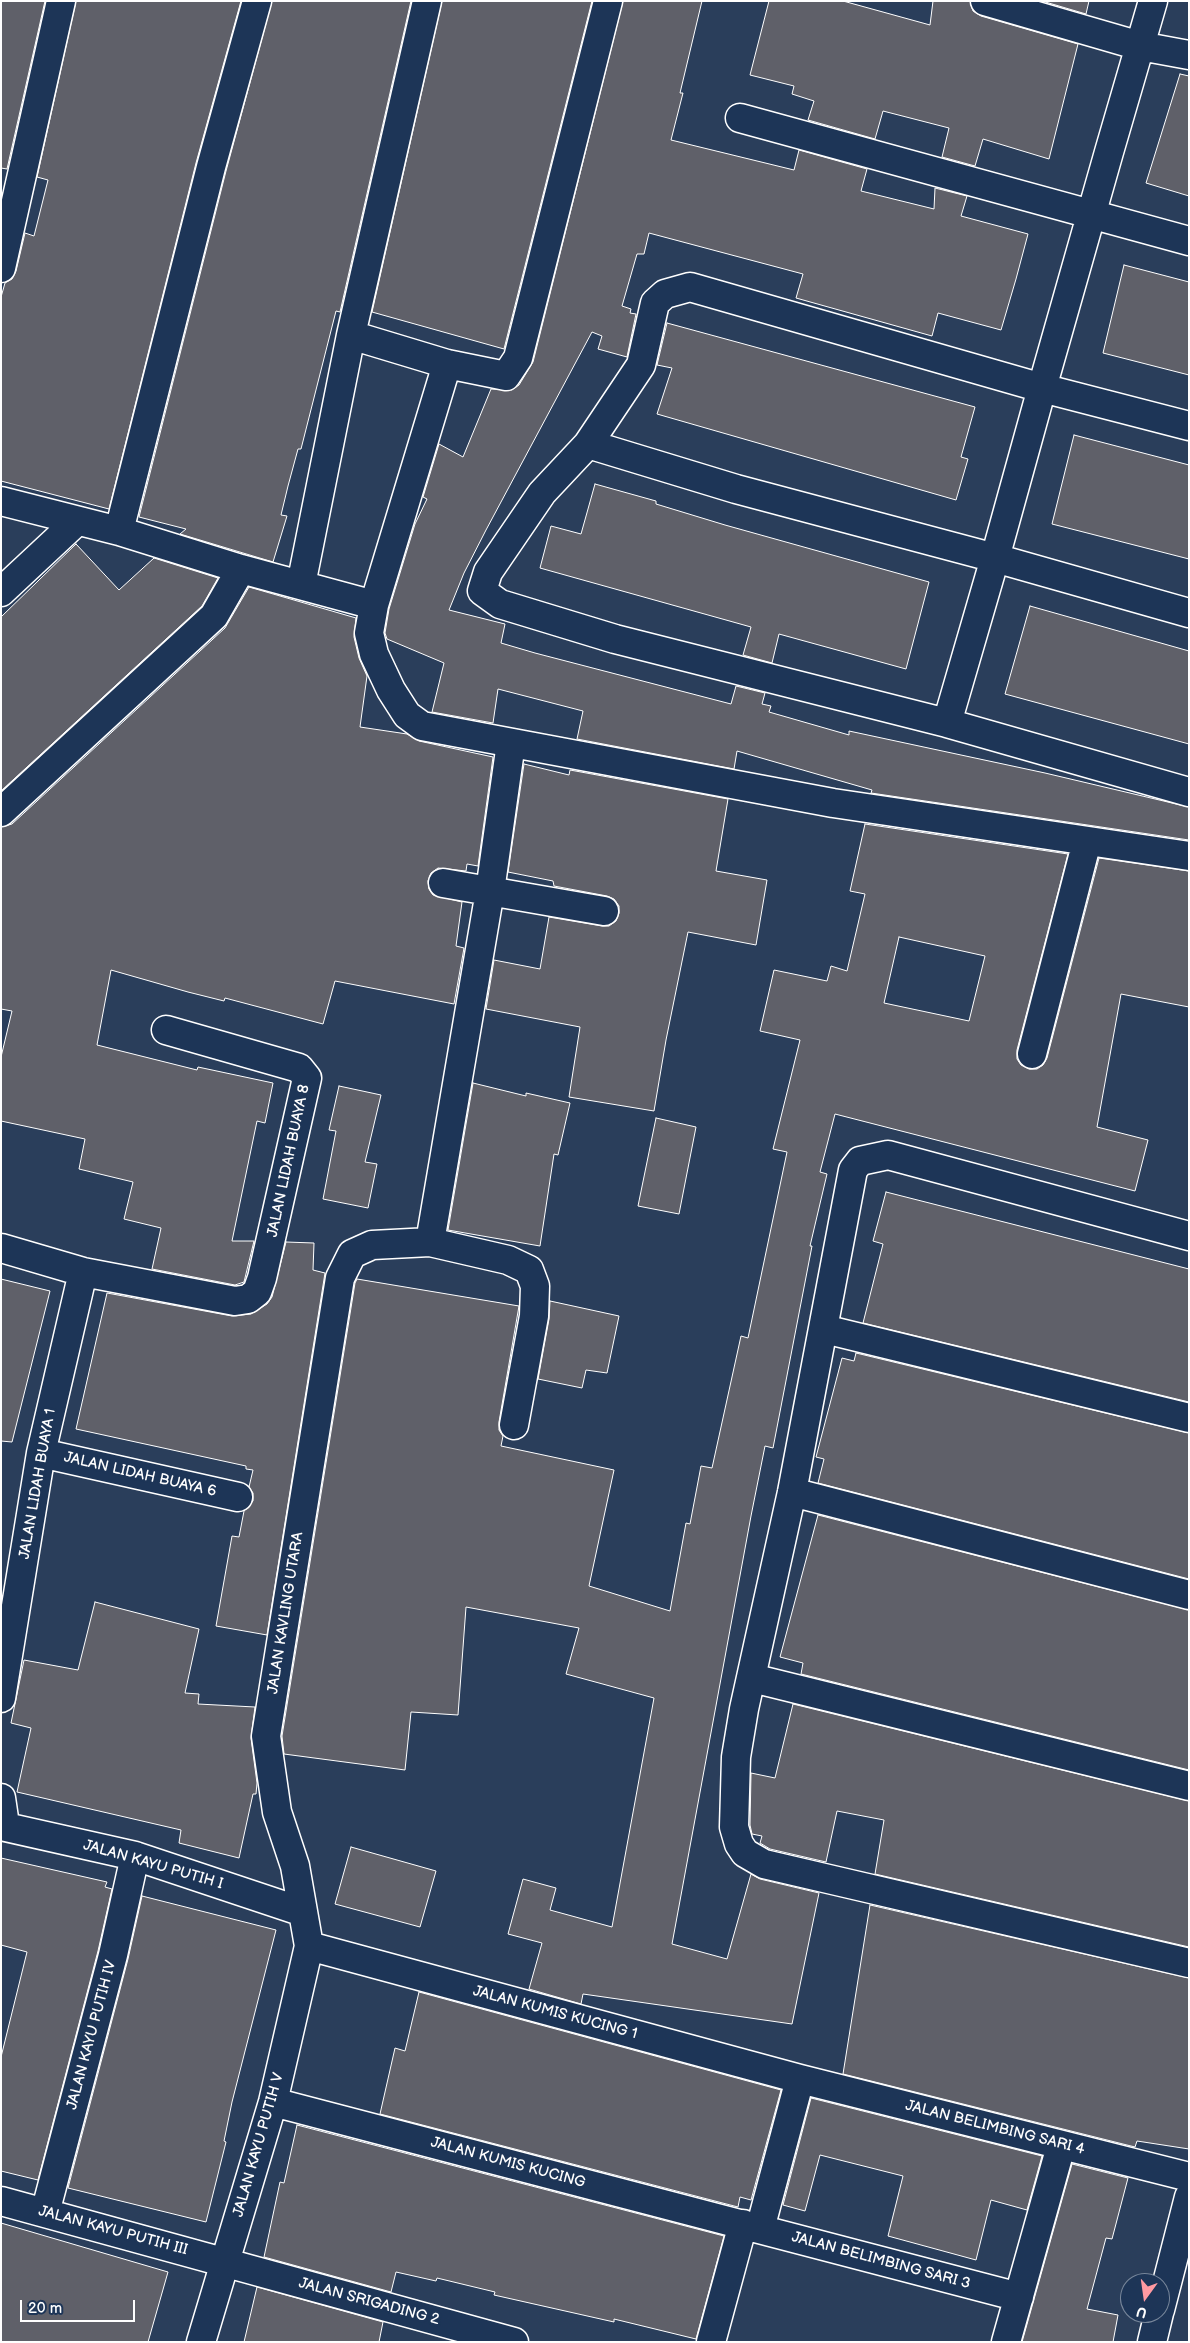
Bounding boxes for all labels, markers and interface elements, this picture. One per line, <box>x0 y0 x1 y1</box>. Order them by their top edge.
street label: JALAN LIDAH BUAYA 8 <box>264 1083 314 1239</box>
street label: JALAN LIDAH BUAYA 1 <box>16 1407 60 1561</box>
street label: JALAN LIDAH BUAYA 6 <box>62 1449 218 1501</box>
street label: JALAN KAVLING UTARA <box>264 1531 308 1695</box>
street label: JALAN KAYU PUTIH I <box>81 1836 225 1894</box>
street label: JALAN KAYU PUTIH IV <box>63 1958 121 2112</box>
street label: JALAN KUMIS KUCING 1 <box>471 1982 639 2044</box>
street label: JALAN KAYU PUTIH V <box>230 2071 288 2219</box>
street label: JALAN BELIMBING SARI 4 <box>904 2097 1086 2159</box>
street label: JALAN KUMIS KUCING <box>429 2134 587 2192</box>
street label: JALAN KAYU PUTIH III <box>36 2202 190 2260</box>
street label: JALAN BELIMBING SARI 3 <box>790 2228 972 2294</box>
north arrow <box>1120 2273 1170 2323</box>
street label: JALAN SRIGADING 2 <box>297 2275 441 2329</box>
scale bar <box>22 2290 138 2322</box>
text: 20 m <box>28 2299 62 2318</box>
text: U <box>1135 2303 1148 2322</box>

